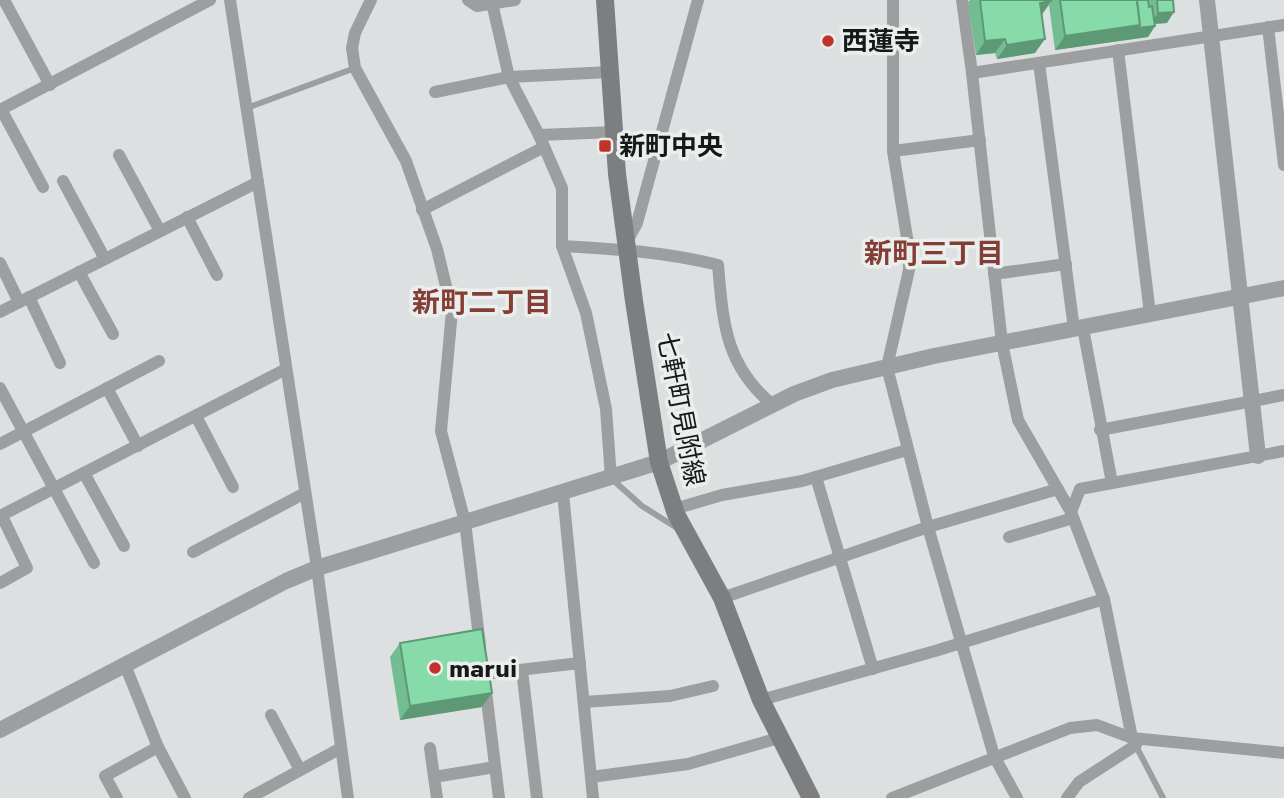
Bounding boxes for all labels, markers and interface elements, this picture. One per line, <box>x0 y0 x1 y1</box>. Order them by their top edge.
place label: 西蓮寺 <box>842 22 920 60</box>
marker: 西蓮寺 <box>820 33 836 49</box>
place label: 新町中央 <box>619 127 723 165</box>
marker: 新町中央 <box>597 138 613 154</box>
district label: 新町三丁目 <box>864 233 1004 274</box>
district label: 新町二丁目 <box>412 282 552 323</box>
street label: 七軒町見附線 <box>647 329 715 489</box>
place label: marui <box>449 649 517 687</box>
marker: marui <box>427 660 443 676</box>

